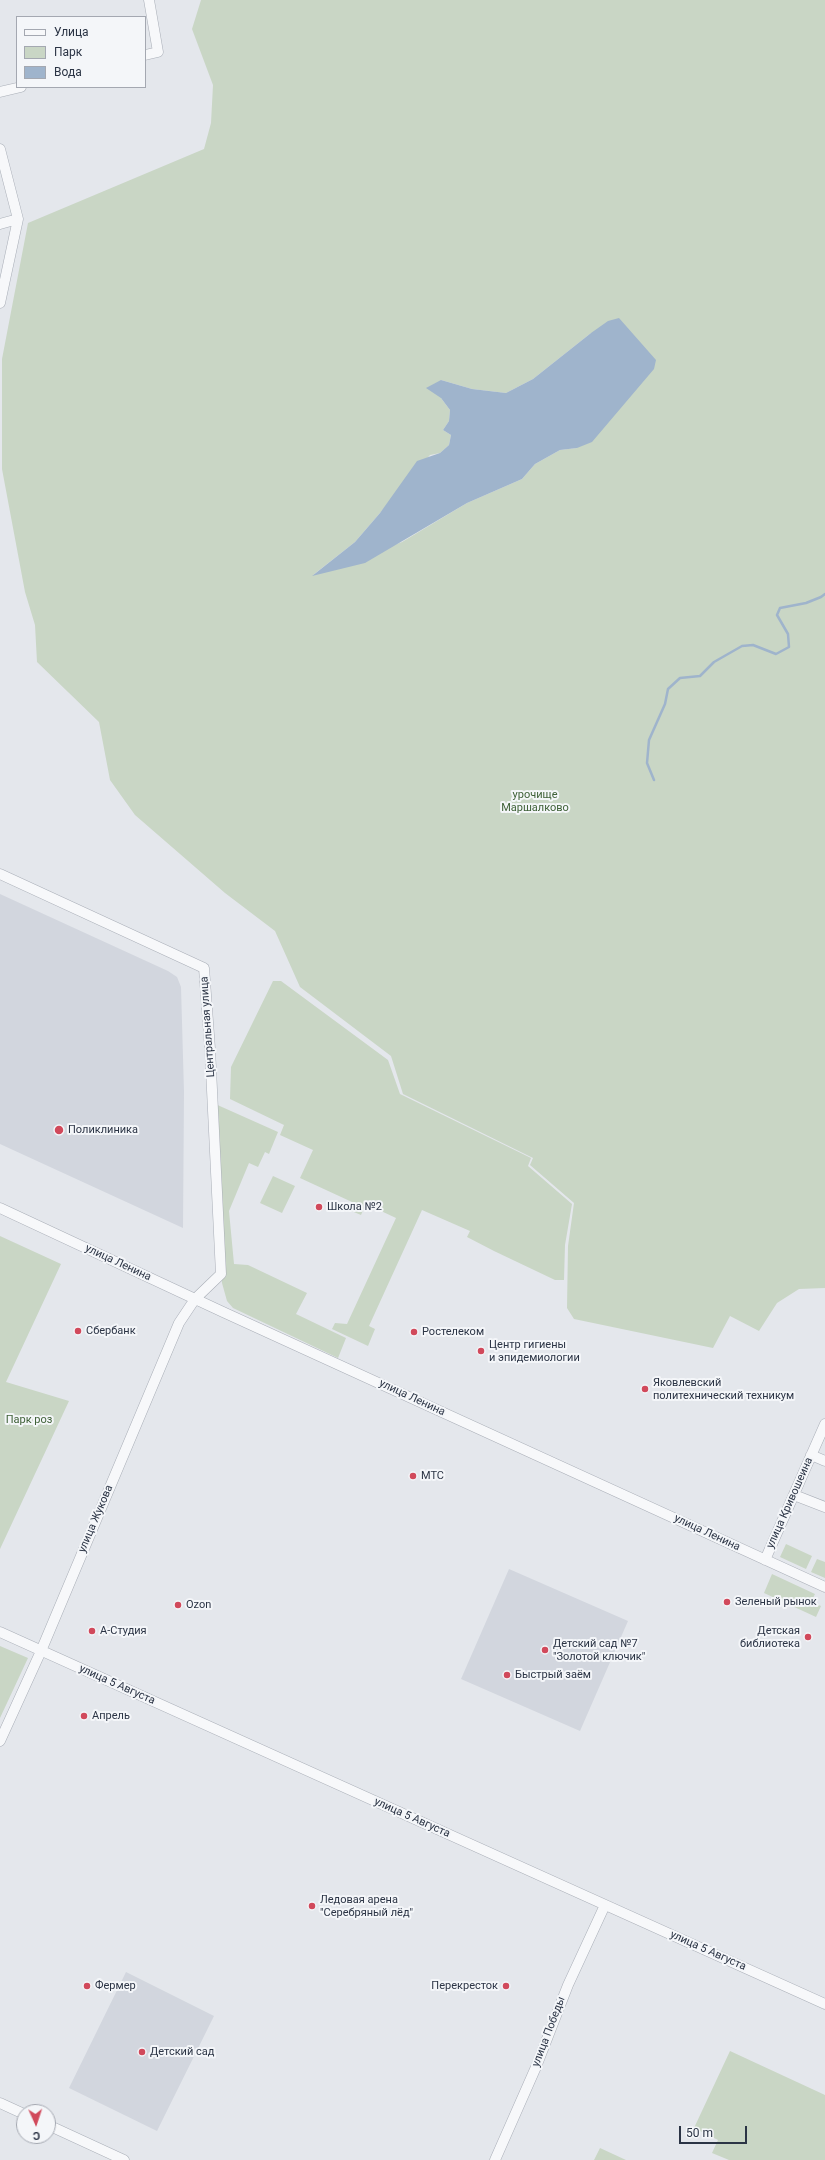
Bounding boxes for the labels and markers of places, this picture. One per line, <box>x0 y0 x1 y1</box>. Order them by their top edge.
place label: Поликлиника <box>68 1123 138 1137</box>
marker: Поликлиника <box>53 1124 65 1136</box>
place label: Школа №2 <box>327 1200 382 1214</box>
marker: Школа №2 <box>314 1202 324 1212</box>
place label: Сбербанк <box>86 1324 136 1338</box>
place label: Ростелеком <box>422 1325 484 1339</box>
marker: Сбербанк <box>73 1326 83 1336</box>
marker: Ростелеком <box>409 1327 419 1337</box>
place label: Центр гигиены и эпидемиологии <box>489 1338 580 1364</box>
marker: Центр гигиены и эпидемиологии <box>476 1346 486 1356</box>
place label: Яковлевский политехнический техникум <box>653 1376 794 1402</box>
marker: Яковлевский политехнический техникум <box>640 1384 650 1394</box>
place label: МТС <box>421 1469 444 1483</box>
marker: МТС <box>408 1471 418 1481</box>
place label: Зеленый рынок <box>735 1595 817 1609</box>
marker: Зеленый рынок <box>722 1597 732 1607</box>
place label: Ozon <box>186 1598 211 1612</box>
marker: Ozon <box>173 1600 183 1610</box>
place label: А-Студия <box>100 1624 147 1638</box>
place label: Детская библиотека <box>740 1624 800 1650</box>
marker: А-Студия <box>87 1626 97 1636</box>
marker: Детская библиотека <box>803 1632 813 1642</box>
place label: Детский сад №7 "Золотой ключик" <box>553 1637 645 1663</box>
marker: Детский сад №7 "Золотой ключик" <box>540 1645 550 1655</box>
place label: Быстрый заём <box>515 1668 591 1682</box>
marker: Быстрый заём <box>502 1670 512 1680</box>
place label: Апрель <box>92 1709 130 1723</box>
marker: Апрель <box>79 1711 89 1721</box>
place label: Ледовая арена "Серебряный лёд" <box>320 1893 413 1919</box>
marker: Ледовая арена "Серебряный лёд" <box>307 1901 317 1911</box>
place label: Фермер <box>95 1979 136 1993</box>
place label: Перекресток <box>431 1979 498 1993</box>
marker: Фермер <box>82 1981 92 1991</box>
marker: Перекресток <box>501 1981 511 1991</box>
place label: Детский сад <box>150 2045 214 2059</box>
marker: Детский сад <box>137 2047 147 2057</box>

